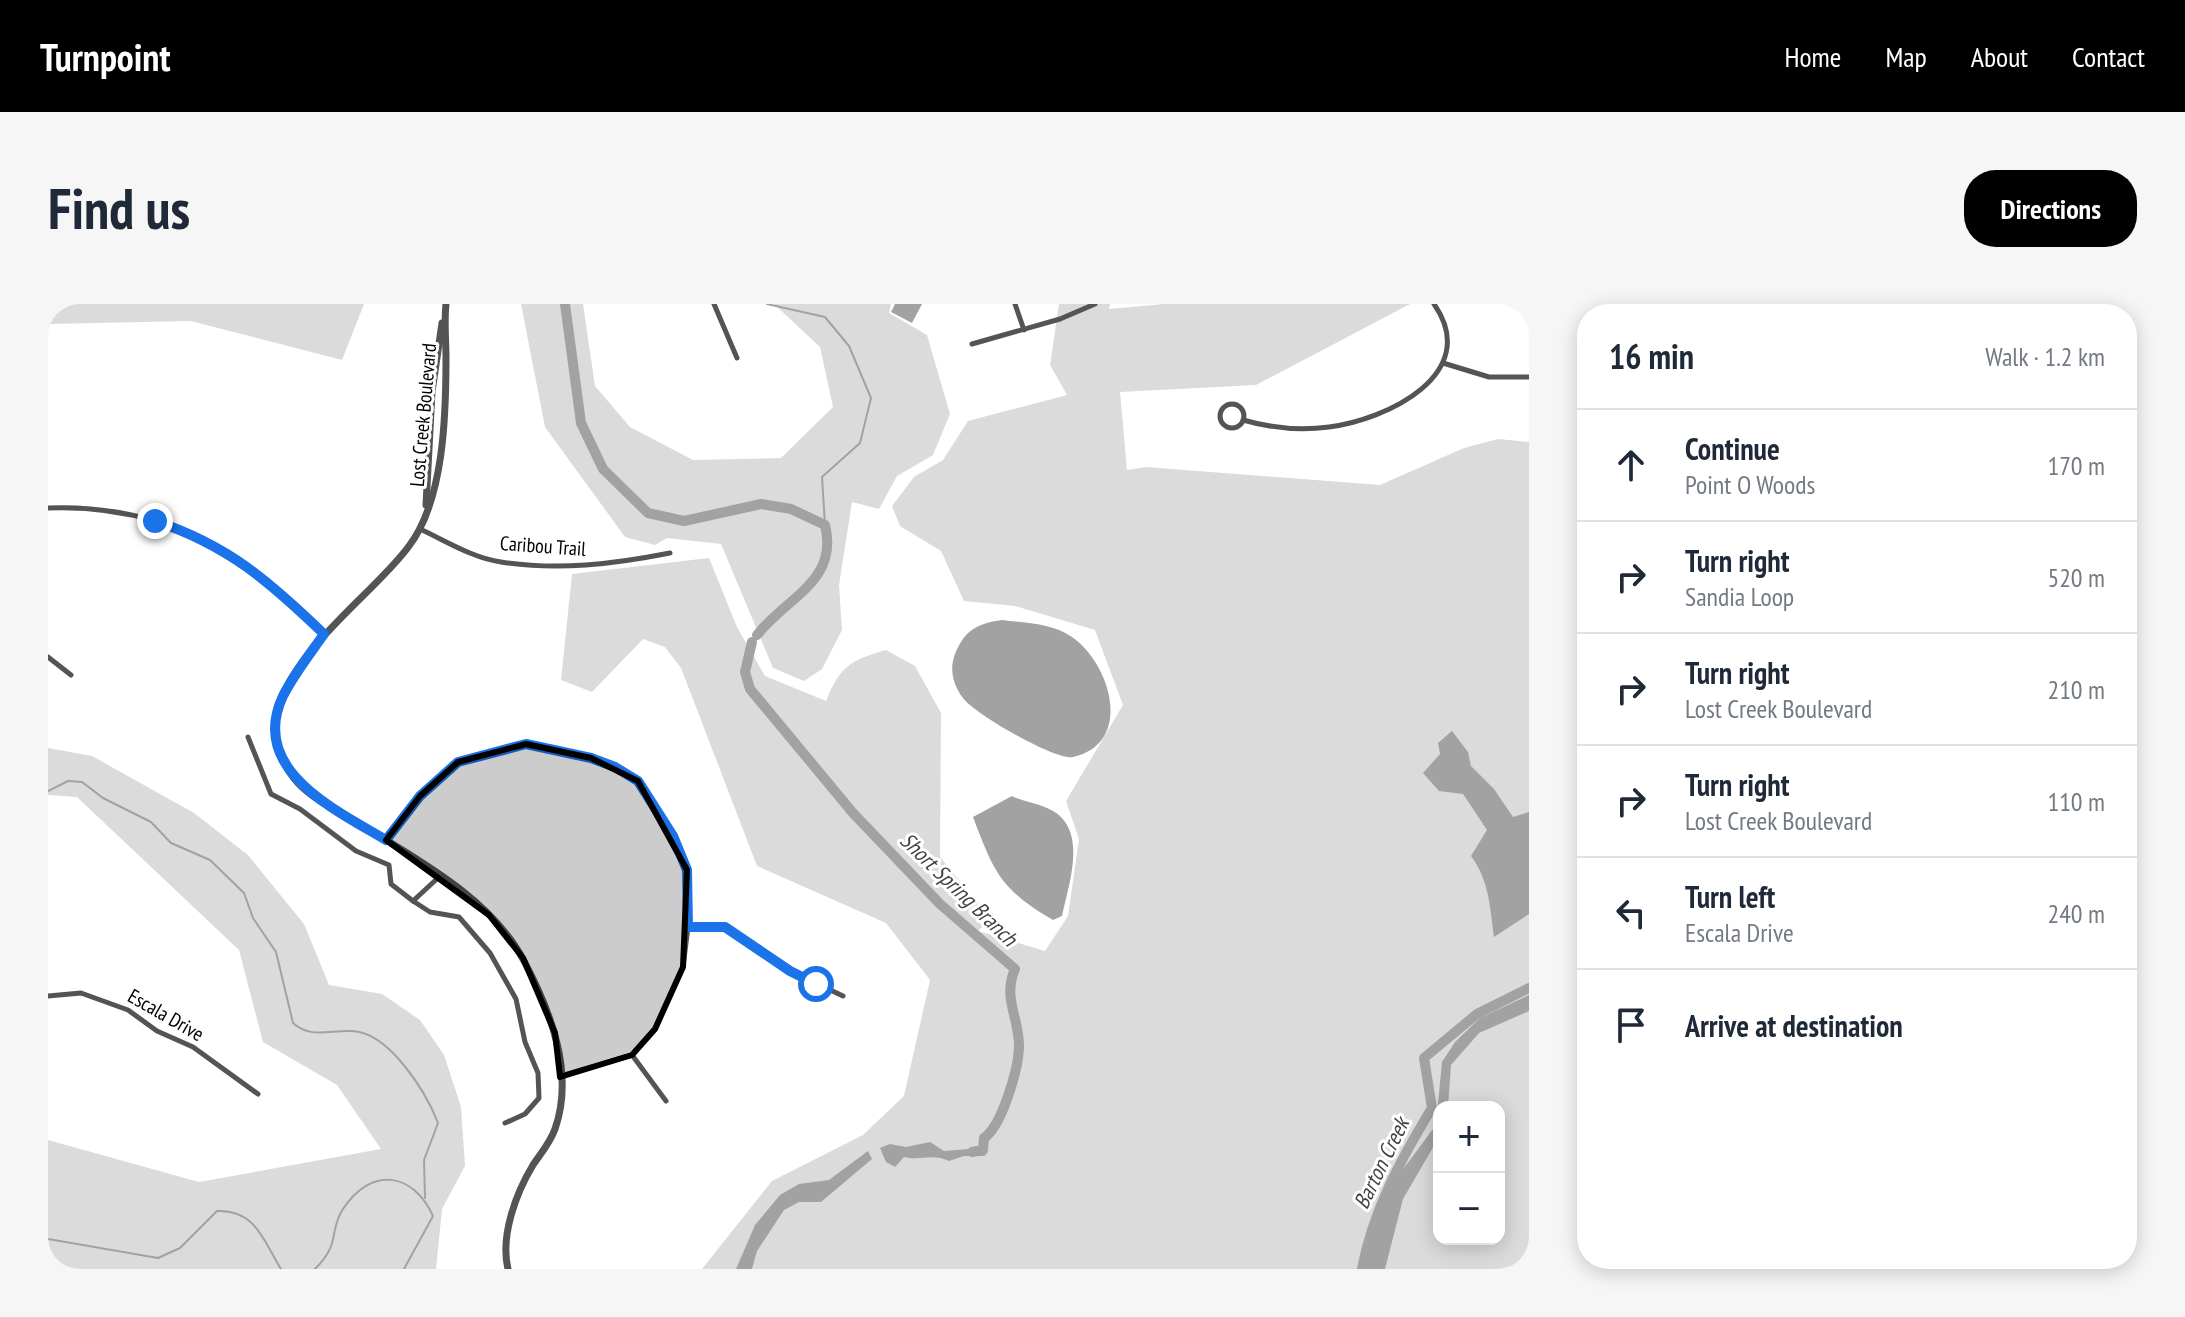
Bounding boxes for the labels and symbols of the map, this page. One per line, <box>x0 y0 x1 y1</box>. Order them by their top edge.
street label: Lost Creek Boulevard <box>404 342 442 488</box>
route end <box>137 503 173 539</box>
street label: Caribou Trail <box>499 530 587 562</box>
water label: Short Spring Branch <box>895 826 1024 953</box>
route start <box>798 966 834 1002</box>
street label: Escala Drive <box>123 983 209 1047</box>
water label: Barton Creek <box>1347 1111 1416 1213</box>

